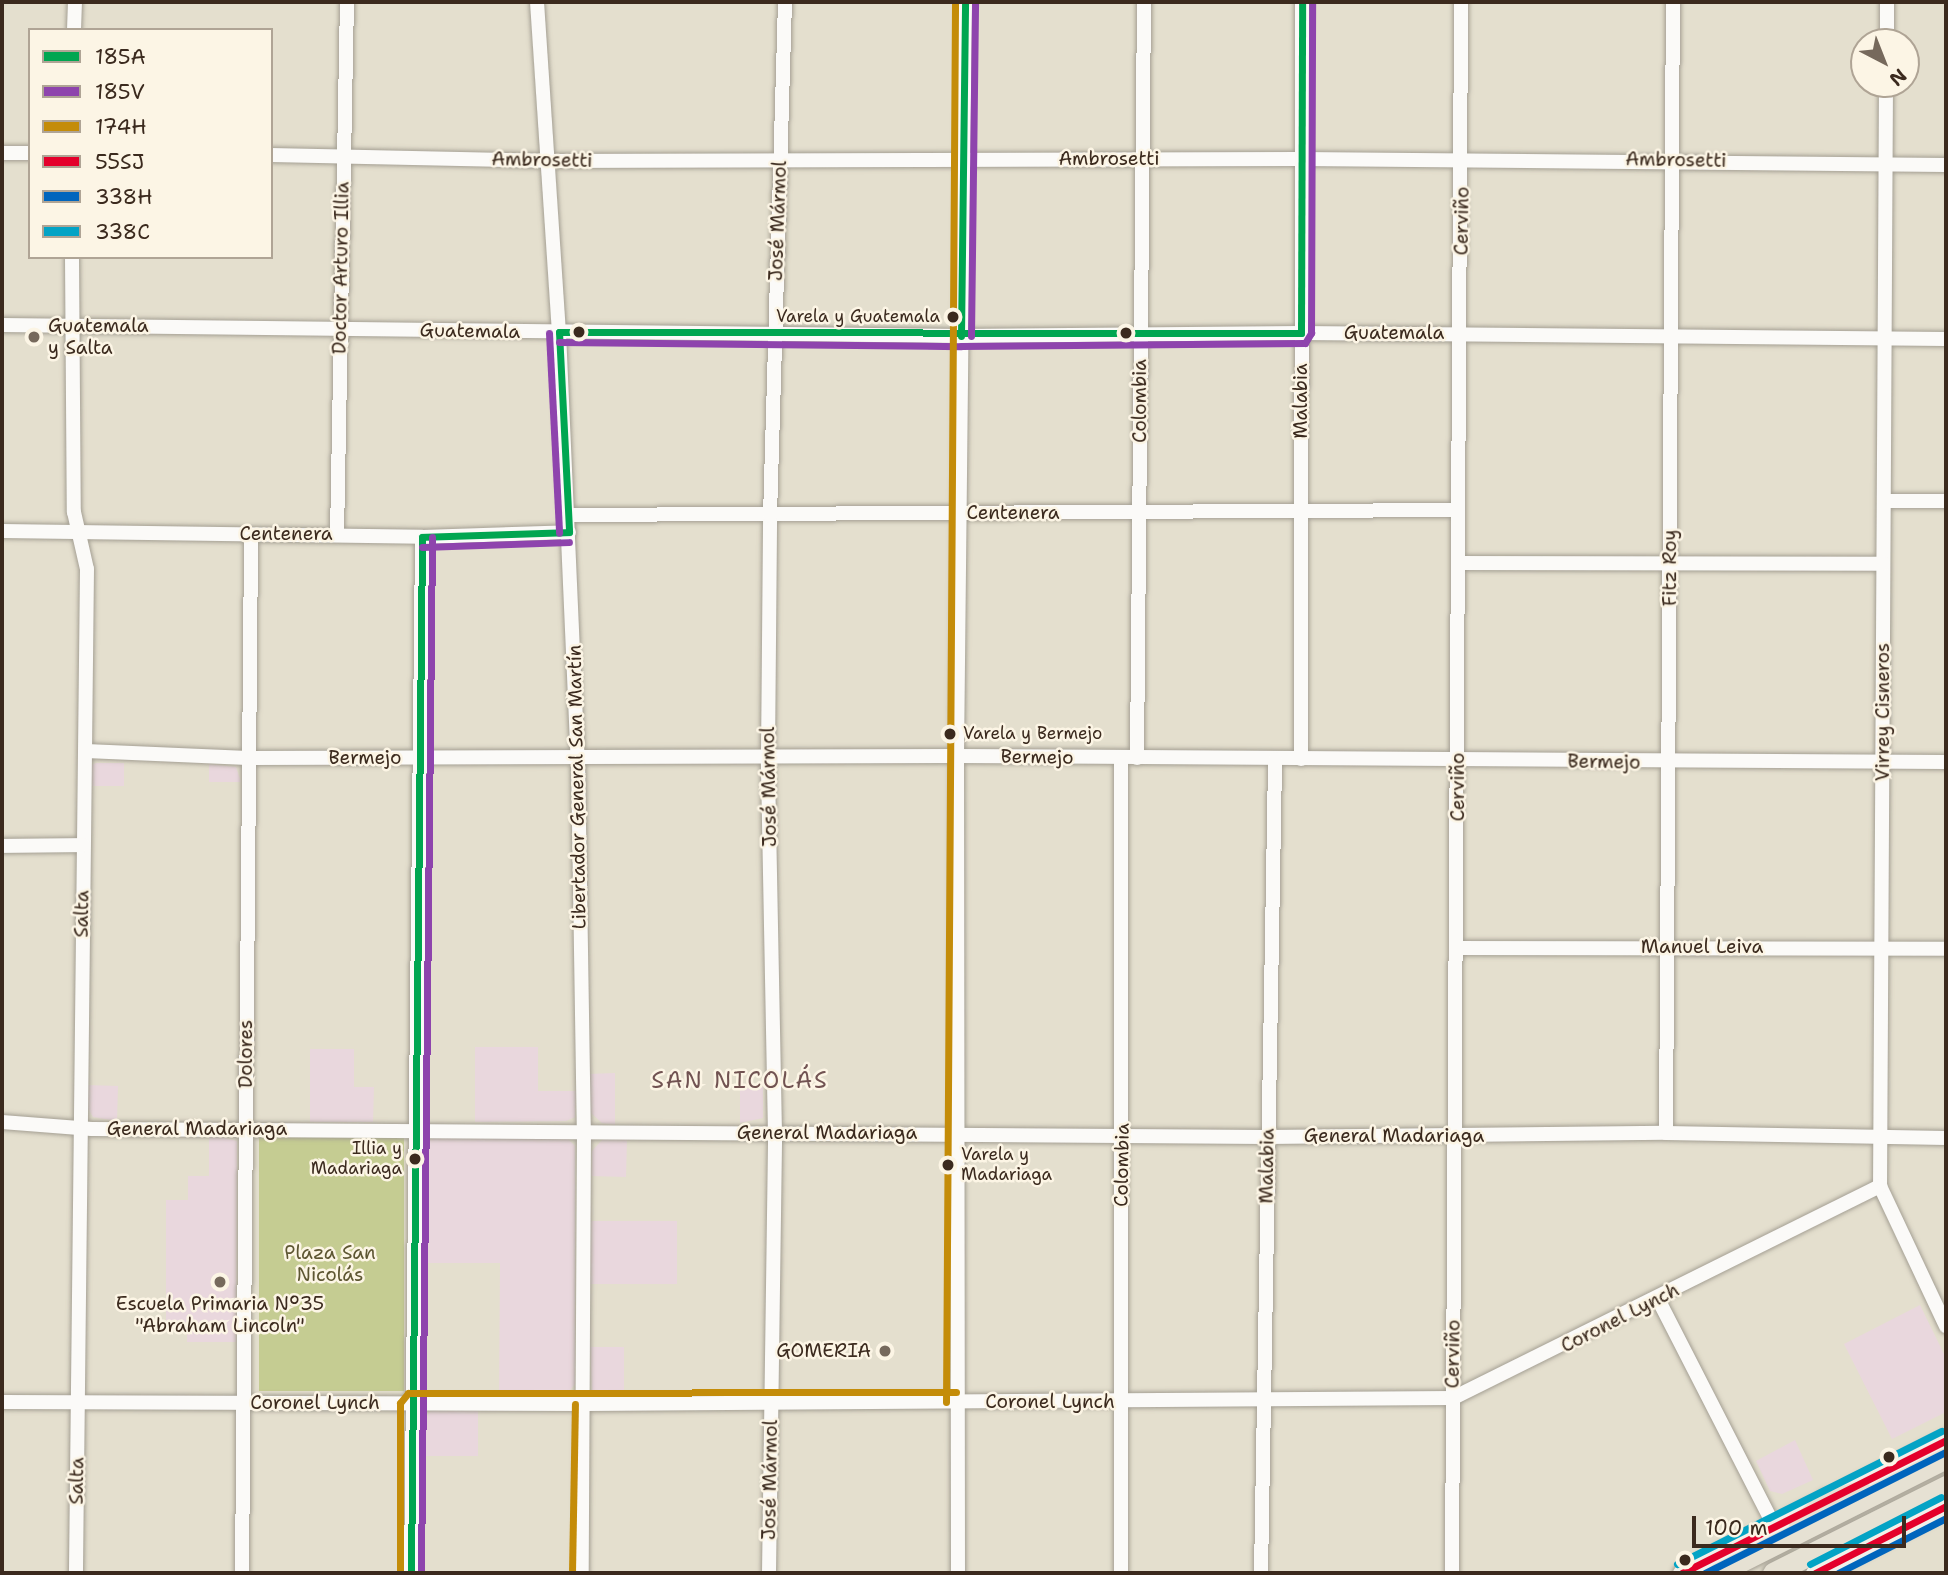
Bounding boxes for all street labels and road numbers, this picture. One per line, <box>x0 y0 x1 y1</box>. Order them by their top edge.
street label: Ambrosetti <box>491 148 593 172</box>
street label: Ambrosetti <box>1058 148 1160 170</box>
street label: Ambrosetti <box>1625 148 1727 172</box>
street label: José Mármol <box>765 160 791 282</box>
street label: Doctor Arturo Illia <box>328 182 354 354</box>
street label: Cerviño <box>1450 186 1474 256</box>
street label: Guatemala <box>420 319 520 343</box>
street label: Guatemala <box>1344 322 1444 344</box>
street label: Colombia <box>1129 359 1151 443</box>
street label: Malabia <box>1290 363 1312 439</box>
street label: Centenera <box>966 502 1060 524</box>
street label: Centenera <box>239 523 333 545</box>
street label: Fitz Roy <box>1659 530 1681 606</box>
street label: Virrey Cisneros <box>1872 643 1894 781</box>
street label: Libertador General San Martín <box>563 645 591 929</box>
street label: José Mármol <box>757 727 781 847</box>
street label: Bermejo <box>1000 745 1074 769</box>
street label: Bermejo <box>328 747 402 769</box>
street label: Bermejo <box>1567 750 1641 774</box>
street label: Cerviño <box>1447 753 1469 821</box>
street label: Salta <box>70 890 94 938</box>
street label: Manuel Leiva <box>1641 936 1763 958</box>
street label: Dolores <box>235 1020 257 1088</box>
street label: General Madariaga <box>107 1118 287 1140</box>
street label: General Madariaga <box>737 1122 917 1144</box>
street label: Colombia <box>1110 1123 1134 1207</box>
street label: General Madariaga <box>1304 1125 1484 1147</box>
street label: Malabia <box>1255 1128 1279 1204</box>
street label: Coronel Lynch <box>1557 1278 1683 1358</box>
street label: Cerviño <box>1441 1319 1465 1389</box>
street label: Coronel Lynch <box>985 1391 1115 1413</box>
street label: Coronel Lynch <box>250 1392 380 1414</box>
street label: José Mármol <box>758 1420 782 1540</box>
street label: Salta <box>65 1457 89 1505</box>

